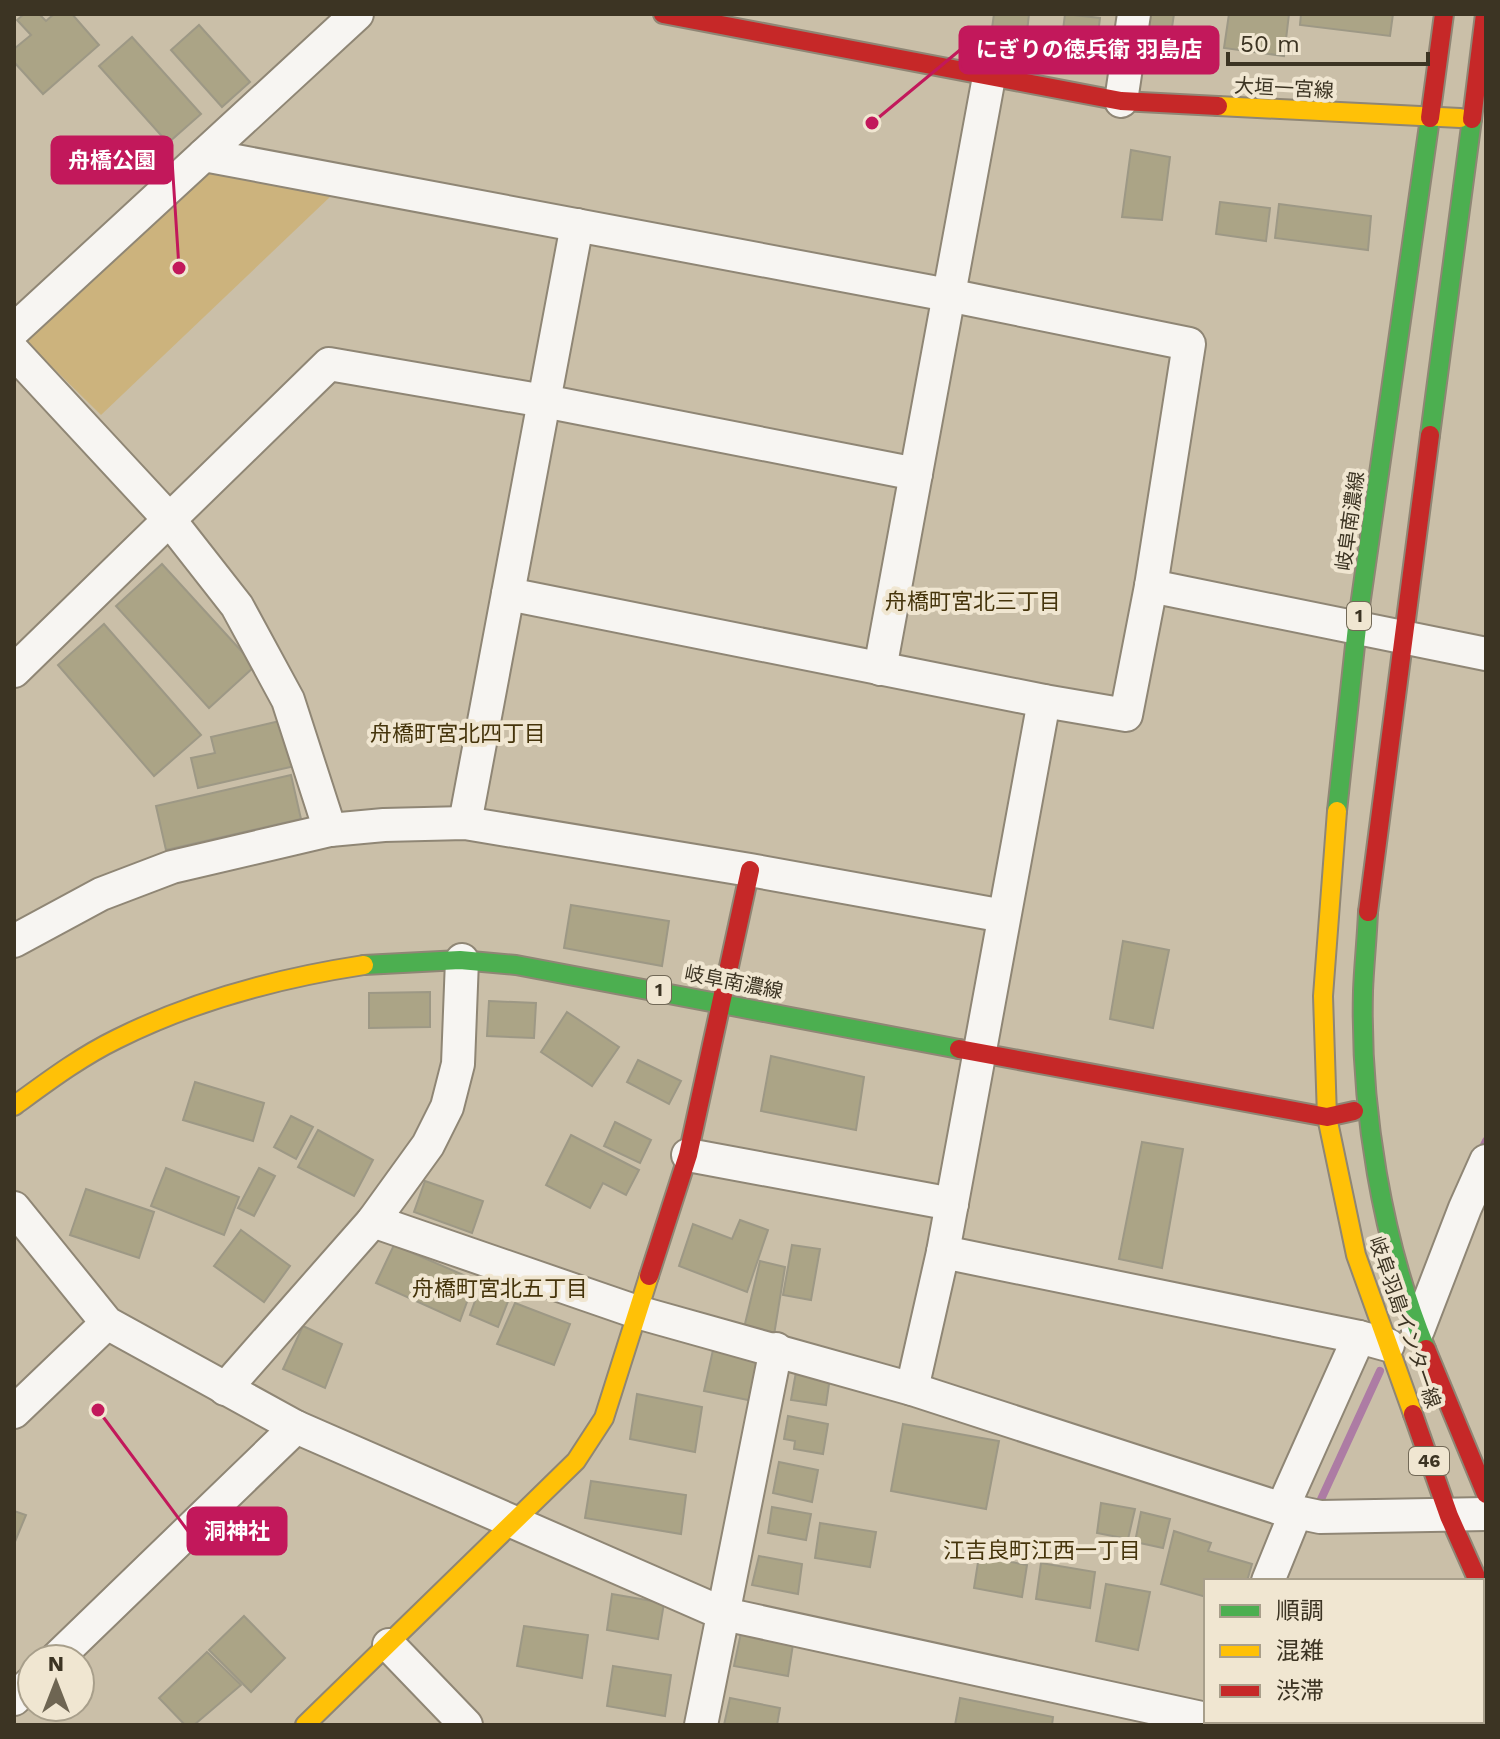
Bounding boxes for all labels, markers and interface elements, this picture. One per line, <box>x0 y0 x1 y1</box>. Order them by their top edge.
scale bar <box>1228 16 1428 66</box>
callout: にぎりの徳兵衛 羽島店 <box>960 27 1218 73</box>
text: 50 m <box>1240 30 1300 58</box>
text: にぎりの徳兵衛 羽島店 <box>976 37 1202 62</box>
street label: 大垣一宮線 <box>1233 73 1335 103</box>
callout: 舟橋公園 <box>52 137 172 183</box>
text: 舟橋公園 <box>68 148 156 173</box>
street label: 岐阜南濃線 <box>1331 470 1369 572</box>
district label: 舟橋町宮北三丁目 <box>885 589 1061 614</box>
road number: 1 <box>1347 602 1371 630</box>
district label: 舟橋町宮北四丁目 <box>370 721 546 746</box>
street label: 岐阜南濃線 <box>683 961 785 1003</box>
road number: 1 <box>647 976 671 1004</box>
street label: 岐阜羽島インター線 <box>1364 1233 1446 1411</box>
district label: 舟橋町宮北五丁目 <box>412 1276 588 1301</box>
road number: 46 <box>1409 1447 1449 1475</box>
callout: 洞神社 <box>188 1508 286 1554</box>
text: 洞神社 <box>204 1519 270 1544</box>
district label: 江吉良町江西一丁目 <box>943 1538 1141 1563</box>
legend <box>1204 1579 1484 1723</box>
text: 順調 <box>1276 1597 1324 1625</box>
text: 混雑 <box>1276 1637 1324 1665</box>
north arrow <box>16 1643 96 1723</box>
text: N <box>48 1651 64 1676</box>
text: 渋滞 <box>1276 1677 1324 1705</box>

